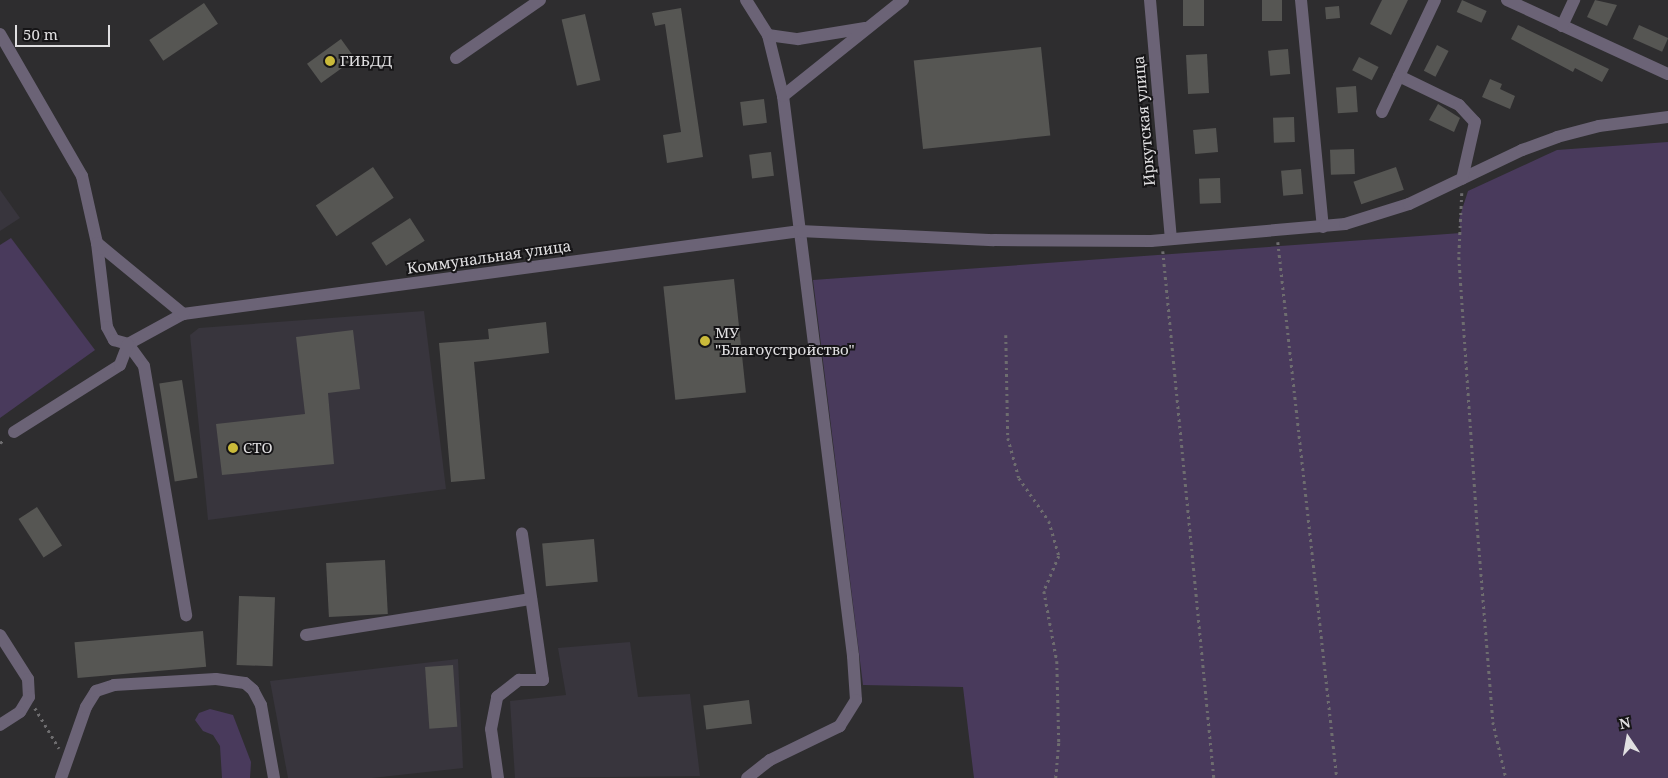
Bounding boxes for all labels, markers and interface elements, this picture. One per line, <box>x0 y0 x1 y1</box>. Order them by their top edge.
scale bar <box>18 15 112 47</box>
text: 50 m <box>23 24 58 44</box>
place label: ГИБДД <box>340 52 392 70</box>
marker: ГИБДД <box>324 55 336 67</box>
street label: Иркутская улица <box>1129 55 1159 187</box>
street label: Коммунальная улица <box>406 237 572 277</box>
place label: МУ "Благоустройство" <box>715 323 855 358</box>
marker: МУ "Благоустройство" <box>699 335 711 347</box>
place label: СТО <box>243 439 273 457</box>
marker: СТО <box>227 442 239 454</box>
text: N <box>1617 712 1632 733</box>
north arrow <box>1603 713 1653 763</box>

